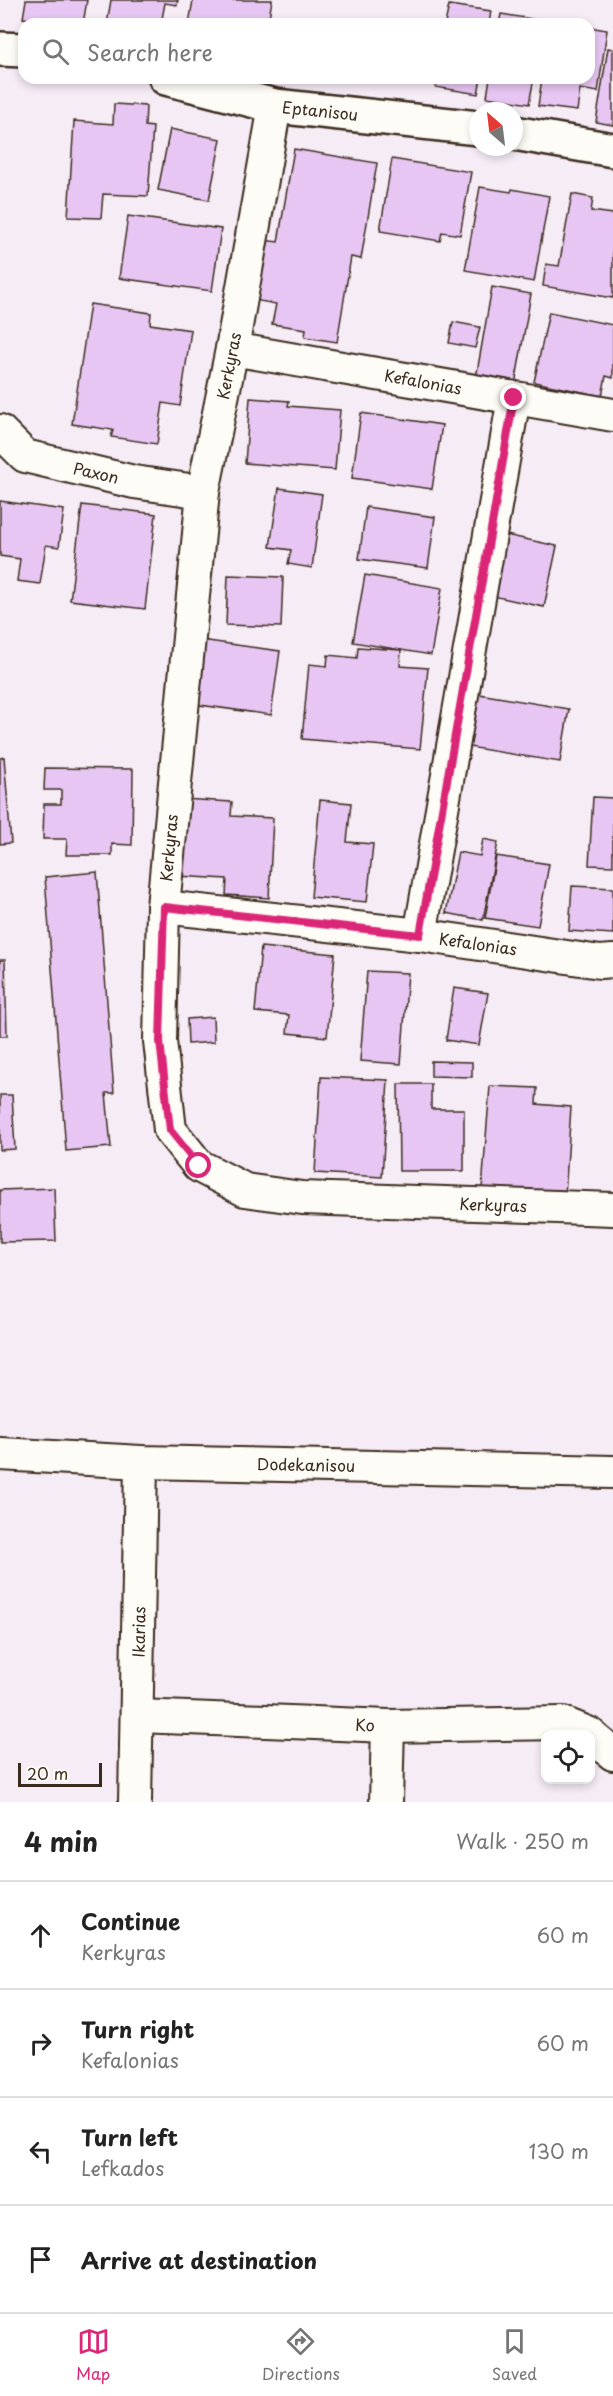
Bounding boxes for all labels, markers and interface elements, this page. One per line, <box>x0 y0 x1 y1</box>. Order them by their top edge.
search box <box>18 18 595 84</box>
icon: search <box>39 35 72 68</box>
text: Search here <box>87 35 213 68</box>
street label: Eptanisou <box>281 94 359 126</box>
north arrow <box>469 102 523 156</box>
street label: Kerkyras <box>210 330 246 401</box>
street label: Kefalonias <box>383 362 464 400</box>
route end <box>500 384 526 410</box>
street label: Paxon <box>71 455 121 489</box>
street label: Kerkyras <box>153 813 183 883</box>
street label: Kefalonias <box>438 926 519 960</box>
route start <box>185 1152 211 1178</box>
street label: Kerkyras <box>459 1191 527 1217</box>
street label: Dodekanisou <box>257 1451 355 1477</box>
street label: Ikarias <box>126 1606 150 1658</box>
street label: Ko <box>355 1712 375 1736</box>
map controls <box>541 1730 595 1784</box>
button: locate <box>541 1730 595 1784</box>
scale bar <box>18 1760 102 1788</box>
text: 20 m <box>27 1761 68 1785</box>
text: 4 min <box>24 1822 98 1861</box>
text: Walk · 250 m <box>456 1826 589 1856</box>
text: Continue <box>81 1904 180 1937</box>
icon: ahead <box>24 1919 57 1952</box>
text: 60 m <box>537 1920 589 1950</box>
text: Kerkyras <box>81 1937 166 1967</box>
text: Turn right <box>81 2012 194 2045</box>
icon: right <box>24 2027 57 2060</box>
text: 60 m <box>537 2028 589 2058</box>
text: Kefalonias <box>81 2045 179 2075</box>
text: Turn left <box>81 2120 178 2153</box>
icon: left <box>24 2135 57 2168</box>
text: 130 m <box>529 2136 589 2166</box>
text: Lefkados <box>81 2153 164 2183</box>
icon: arrive <box>24 2243 57 2276</box>
text: Arrive at destination <box>81 2243 317 2276</box>
tab: Map <box>76 2325 110 2385</box>
tab: Directions <box>262 2325 340 2385</box>
tab: Saved <box>492 2325 537 2385</box>

